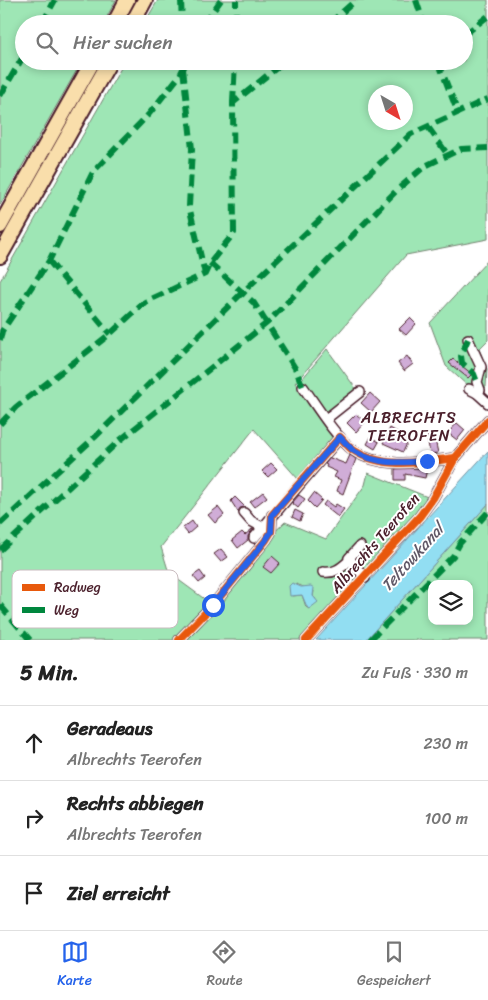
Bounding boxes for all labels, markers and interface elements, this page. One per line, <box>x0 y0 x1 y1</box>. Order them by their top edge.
search box <box>15 15 473 70</box>
text: Hier suchen <box>73 26 173 59</box>
icon: search <box>33 29 61 57</box>
north arrow <box>368 85 413 130</box>
district label: ALBRECHTS TEEROFEN <box>360 403 457 450</box>
route end <box>416 450 439 473</box>
street label: Albrechts Teerofen <box>323 487 426 600</box>
water label: Teltowkanal <box>373 514 454 598</box>
legend <box>12 570 178 628</box>
text: Radweg <box>54 575 101 600</box>
map controls <box>428 580 473 625</box>
button: layers <box>428 580 473 625</box>
route start <box>202 594 225 617</box>
text: Weg <box>54 598 79 623</box>
text: 5 Min. <box>20 654 79 692</box>
text: Zu Fuß · 330 m <box>361 658 468 687</box>
text: Geradeaus <box>67 712 153 745</box>
icon: ahead <box>20 729 48 757</box>
text: 230 m <box>423 729 468 758</box>
text: Albrechts Teerofen <box>67 745 202 774</box>
text: Rechts abbiegen <box>67 787 204 820</box>
icon: right <box>20 804 48 832</box>
text: 100 m <box>424 804 468 833</box>
text: Albrechts Teerofen <box>67 820 202 849</box>
text: Ziel erreicht <box>67 877 170 910</box>
icon: arrive <box>20 879 48 907</box>
tab: Karte <box>57 938 92 993</box>
tab: Route <box>206 938 242 993</box>
tab: Gespeichert <box>357 938 431 993</box>

